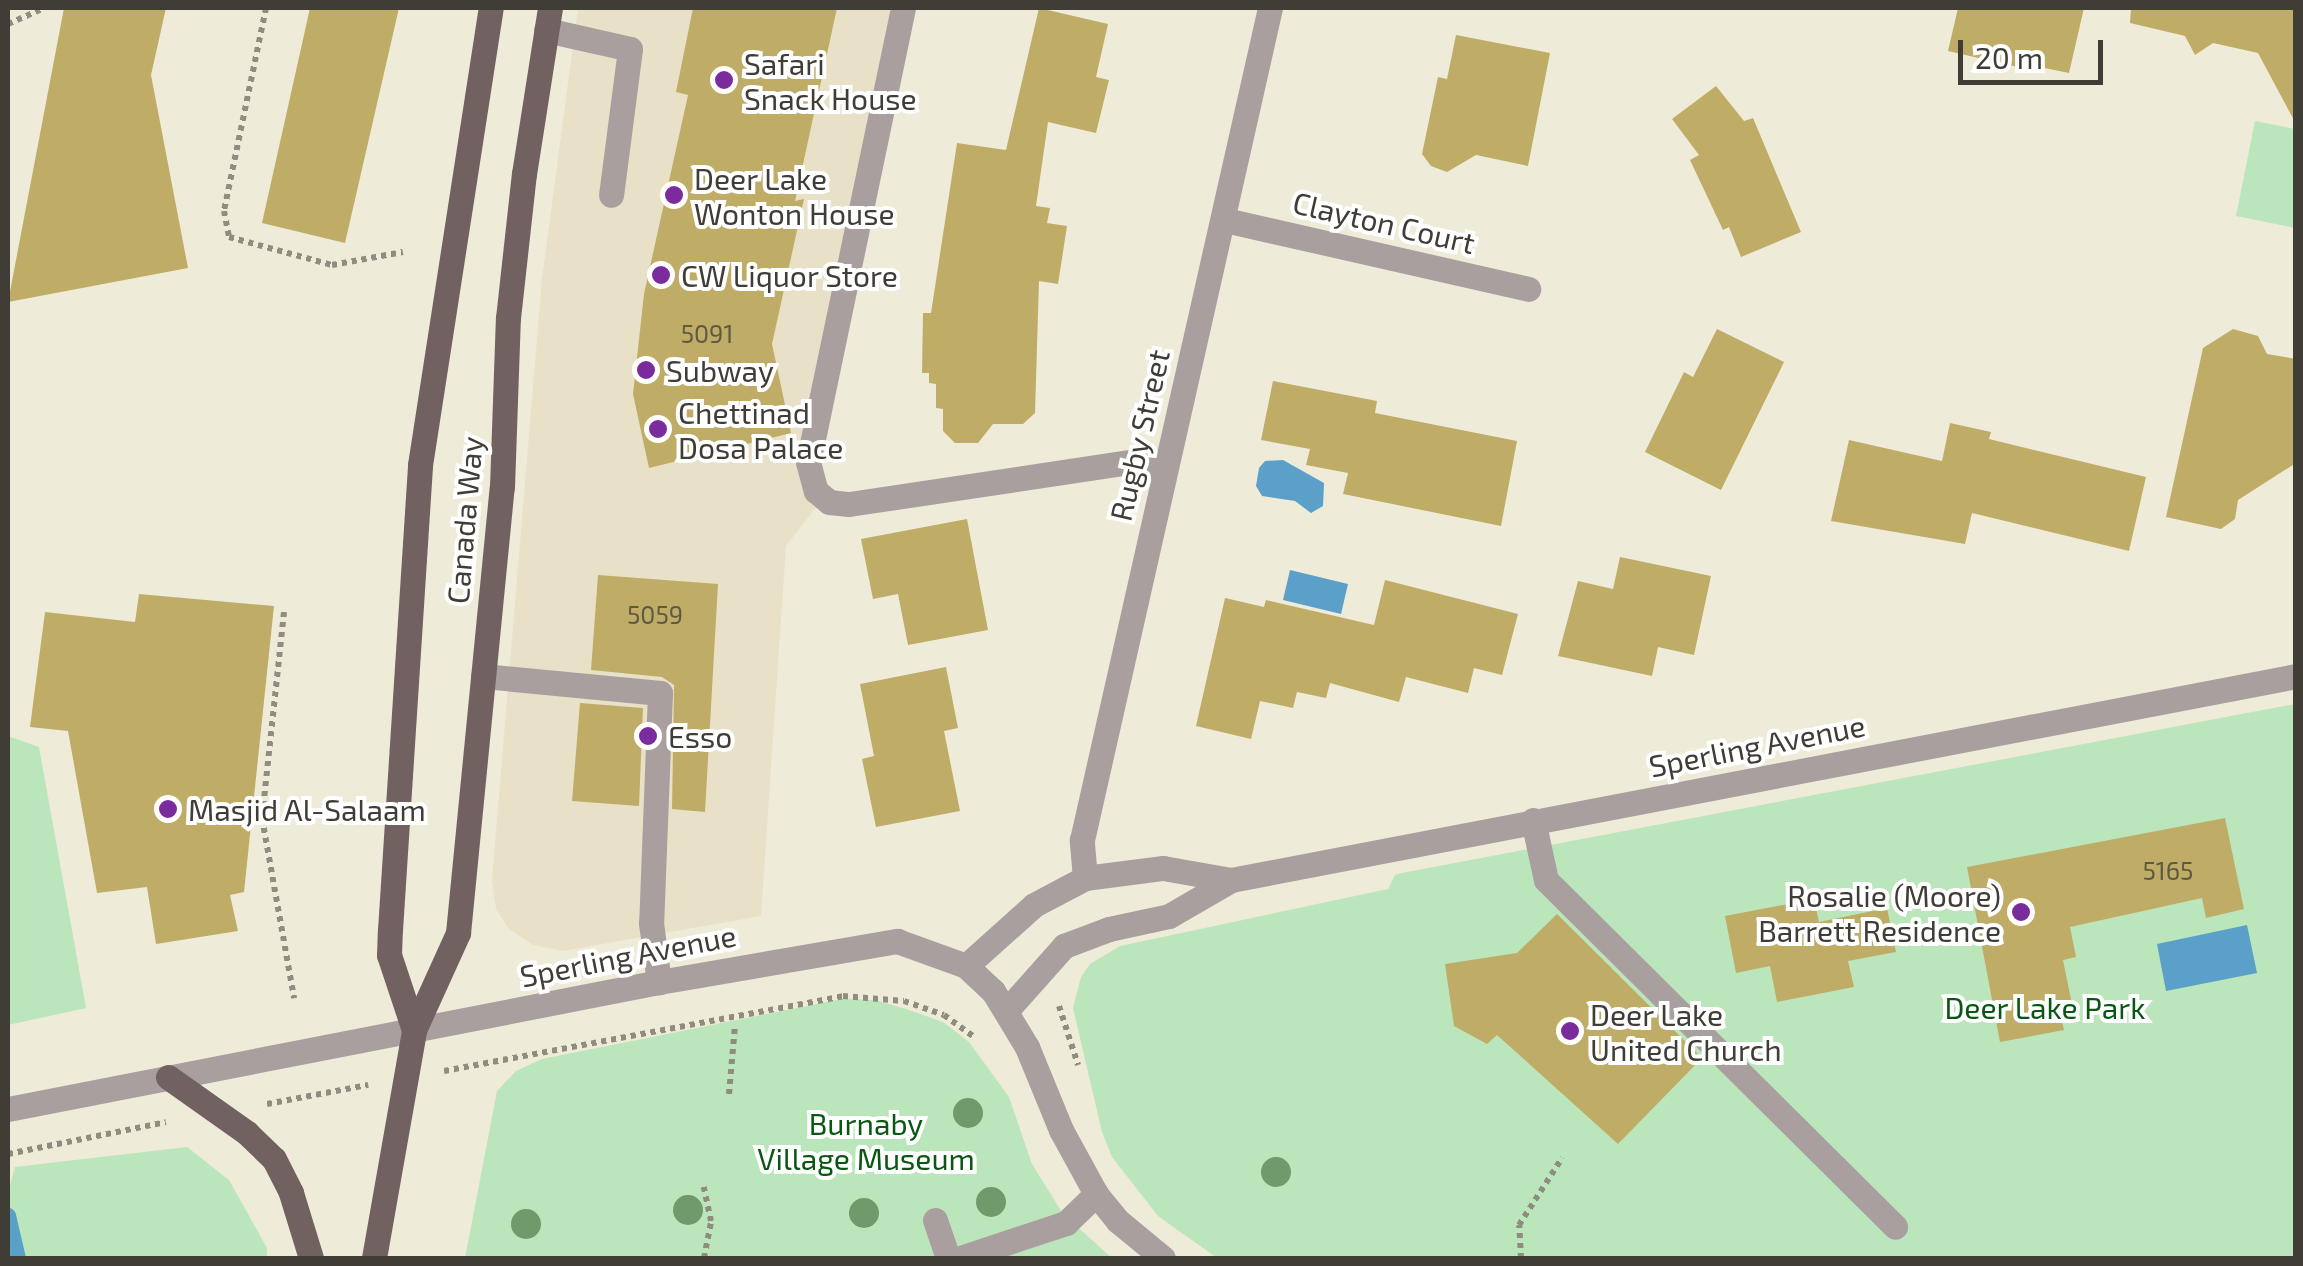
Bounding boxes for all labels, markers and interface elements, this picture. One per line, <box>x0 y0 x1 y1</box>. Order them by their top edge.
scale bar <box>1963 20 2108 82</box>
text: 20 m <box>1975 39 2043 75</box>
place label: Safari Snack House <box>744 45 917 116</box>
marker: Safari Snack House <box>713 69 735 91</box>
place label: Deer Lake Wonton House <box>694 160 894 230</box>
marker: Deer Lake Wonton House <box>663 184 685 206</box>
street label: Clayton Court <box>1290 184 1478 260</box>
place label: CW Liquor Store <box>681 257 899 293</box>
marker: CW Liquor Store <box>650 264 672 286</box>
house number: 5091 <box>681 318 733 348</box>
street label: Rugby Street <box>1102 346 1176 524</box>
place label: Subway <box>666 352 774 388</box>
marker: Subway <box>635 359 657 381</box>
place label: Chettinad Dosa Palace <box>678 394 843 464</box>
marker: Chettinad Dosa Palace <box>647 418 669 440</box>
street label: Canada Way <box>439 435 489 605</box>
house number: 5059 <box>627 599 683 629</box>
street label: Sperling Avenue <box>1646 706 1868 784</box>
place label: Esso <box>668 718 732 754</box>
marker: Esso <box>637 725 659 747</box>
place label: Masjid Al-Salaam <box>188 791 426 827</box>
marker: Masjid Al-Salaam <box>157 798 179 820</box>
house number: 5165 <box>2142 855 2194 885</box>
place label: Rosalie (Moore) Barrett Residence <box>1758 877 2001 948</box>
marker: Rosalie (Moore) Barrett Residence <box>2010 901 2032 923</box>
street label: Sperling Avenue <box>517 916 739 994</box>
park label: Deer Lake Park <box>1944 989 2146 1025</box>
place label: Deer Lake United Church <box>1590 996 1782 1066</box>
marker: Deer Lake United Church <box>1559 1020 1581 1042</box>
park label: Burnaby Village Museum <box>757 1105 975 1176</box>

